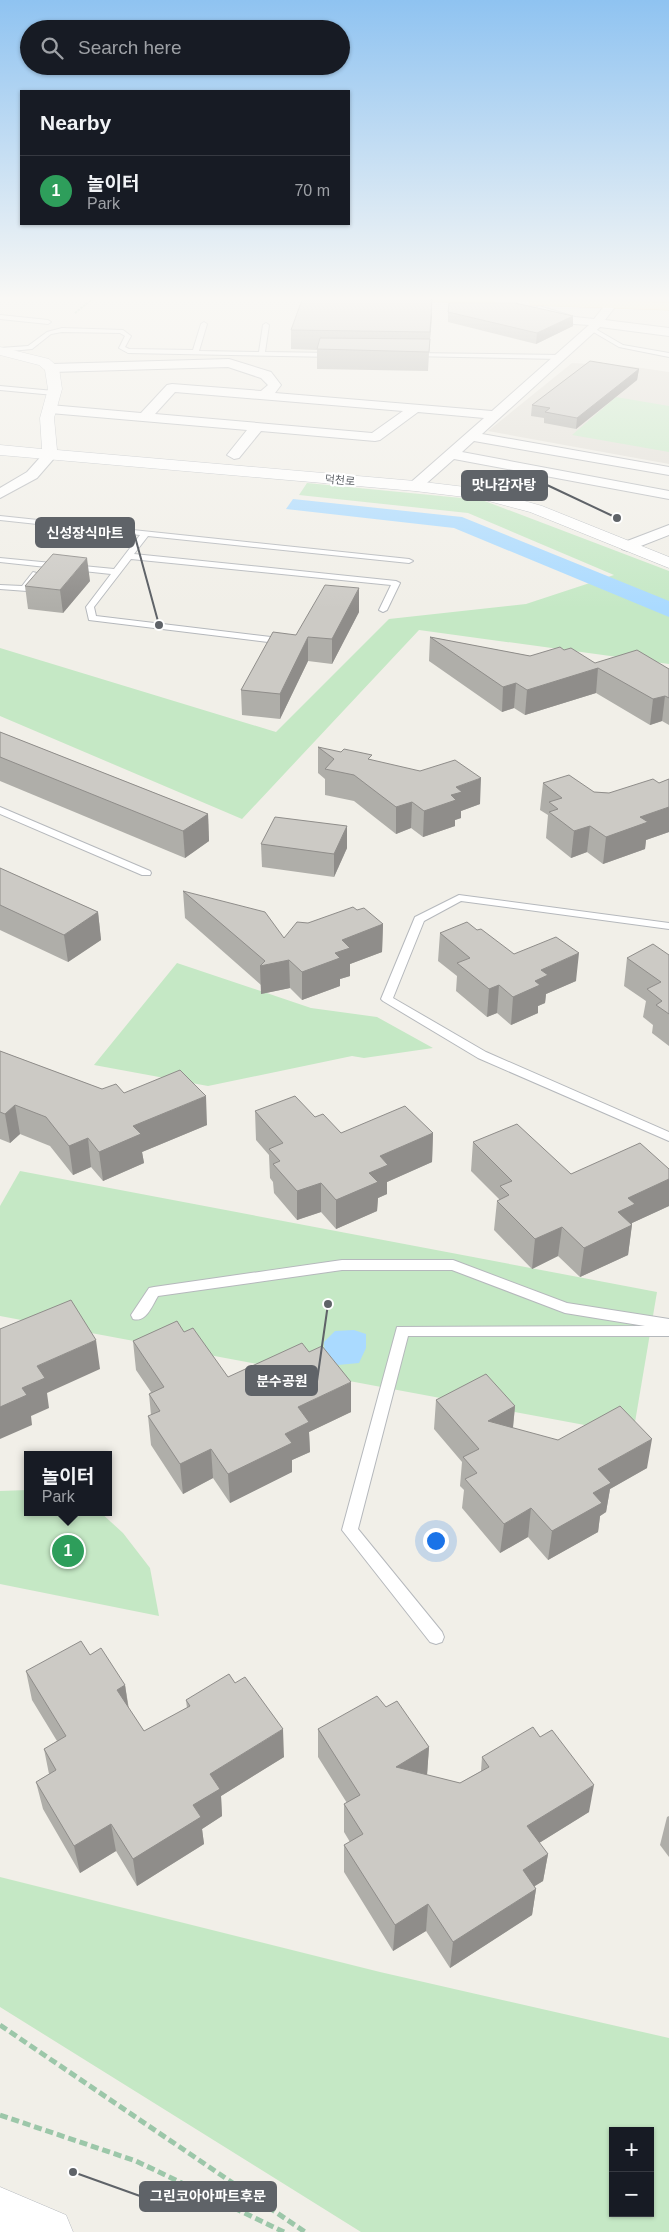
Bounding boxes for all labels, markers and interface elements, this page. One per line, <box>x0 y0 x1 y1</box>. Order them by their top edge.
search box <box>20 20 350 75</box>
icon: search <box>38 34 66 62</box>
text: Search here <box>78 37 182 58</box>
text: Nearby <box>40 111 111 134</box>
text: 놀이터 <box>87 173 139 194</box>
text: 1 <box>52 182 60 199</box>
text: 70 m <box>294 182 330 199</box>
text: Park <box>87 195 120 212</box>
callout: 맛나감자탕 <box>462 471 547 500</box>
street label: 덕천로 <box>324 473 356 487</box>
text: 맛나감자탕 <box>472 477 536 493</box>
callout: 신성장식마트 <box>36 518 134 547</box>
text: 신성장식마트 <box>46 525 124 541</box>
callout: 분수공원 <box>246 1366 317 1395</box>
text: 분수공원 <box>256 1373 308 1389</box>
popup <box>24 1451 112 1516</box>
text: 놀이터 <box>42 1466 94 1487</box>
text: Park <box>42 1488 75 1505</box>
your location <box>423 1528 449 1554</box>
pin: 1 <box>52 1532 84 1570</box>
map controls <box>609 2127 654 2217</box>
button: + <box>609 2127 654 2172</box>
button: − <box>609 2172 654 2217</box>
callout: 그린코아아파트후문 <box>140 2182 276 2211</box>
text: 그린코아아파트후문 <box>150 2188 266 2204</box>

